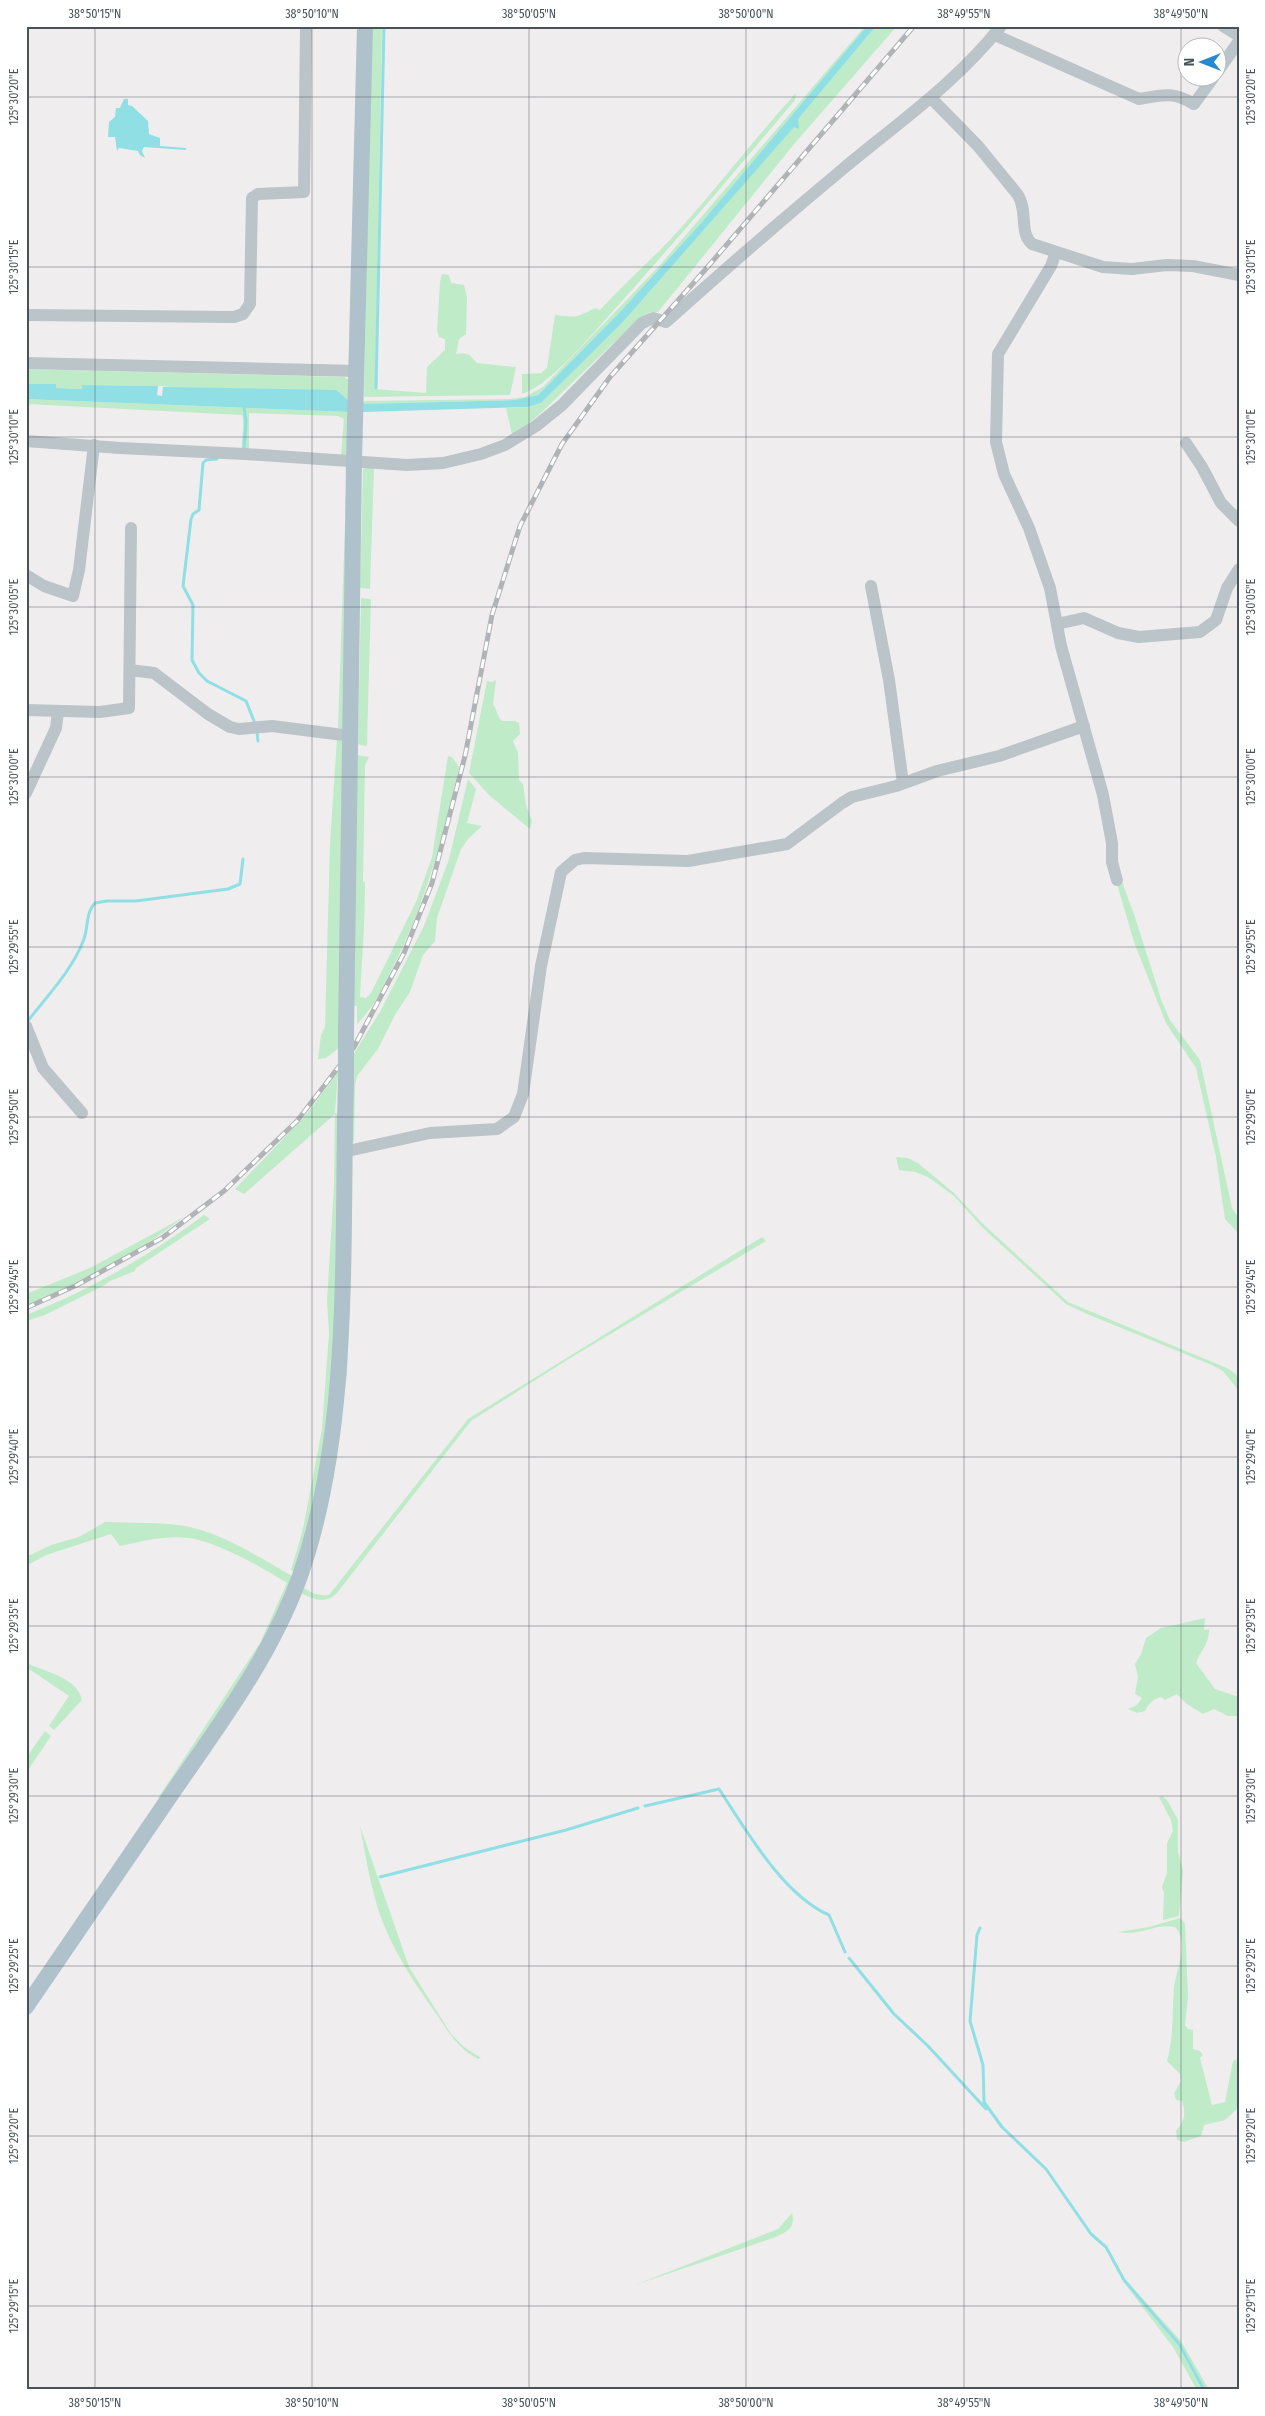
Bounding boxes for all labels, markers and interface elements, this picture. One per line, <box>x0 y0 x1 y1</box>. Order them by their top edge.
text: 38°50'15"N <box>69 7 121 21</box>
text: 38°50'10"N <box>285 7 339 21</box>
text: 38°50'05"N <box>502 7 556 21</box>
text: 38°50'00"N <box>718 7 774 21</box>
text: 38°49'55"N <box>937 7 991 21</box>
text: 38°49'50"N <box>1154 7 1208 21</box>
north arrow <box>1178 38 1228 88</box>
text: N <box>1181 58 1198 66</box>
text: 125°30'20"E <box>7 68 21 125</box>
text: 125°30'20"E <box>1244 68 1258 125</box>
text: 125°30'15"E <box>7 239 21 294</box>
text: 125°30'15"E <box>1244 239 1258 294</box>
text: 125°30'10"E <box>7 409 21 465</box>
text: 125°30'10"E <box>1244 409 1258 465</box>
text: 125°30'05"E <box>7 578 21 635</box>
text: 125°30'05"E <box>1244 578 1258 635</box>
text: 125°30'00"E <box>7 748 21 806</box>
text: 125°30'00"E <box>1244 748 1258 806</box>
text: 125°29'55"E <box>7 919 21 975</box>
text: 125°29'55"E <box>1244 919 1258 975</box>
text: 125°29'50"E <box>7 1089 21 1145</box>
text: 125°29'50"E <box>1244 1089 1258 1145</box>
text: 125°29'45"E <box>7 1259 21 1314</box>
text: 125°29'45"E <box>1244 1259 1258 1314</box>
text: 125°29'40"E <box>7 1429 21 1485</box>
text: 125°29'40"E <box>1244 1429 1258 1485</box>
text: 125°29'35"E <box>7 1598 21 1654</box>
text: 125°29'35"E <box>1244 1598 1258 1654</box>
text: 125°29'30"E <box>7 1768 21 1824</box>
text: 125°29'30"E <box>1244 1768 1258 1824</box>
text: 125°29'25"E <box>7 1938 21 1994</box>
text: 125°29'25"E <box>1244 1938 1258 1994</box>
text: 125°29'20"E <box>7 2108 21 2164</box>
text: 125°29'20"E <box>1244 2108 1258 2164</box>
text: 125°29'15"E <box>7 2278 21 2333</box>
text: 125°29'15"E <box>1244 2278 1258 2333</box>
text: 38°50'15"N <box>69 2396 121 2410</box>
text: 38°50'10"N <box>285 2396 339 2410</box>
text: 38°50'05"N <box>502 2396 556 2410</box>
text: 38°50'00"N <box>718 2396 774 2410</box>
text: 38°49'55"N <box>937 2396 991 2410</box>
text: 38°49'50"N <box>1154 2396 1208 2410</box>

